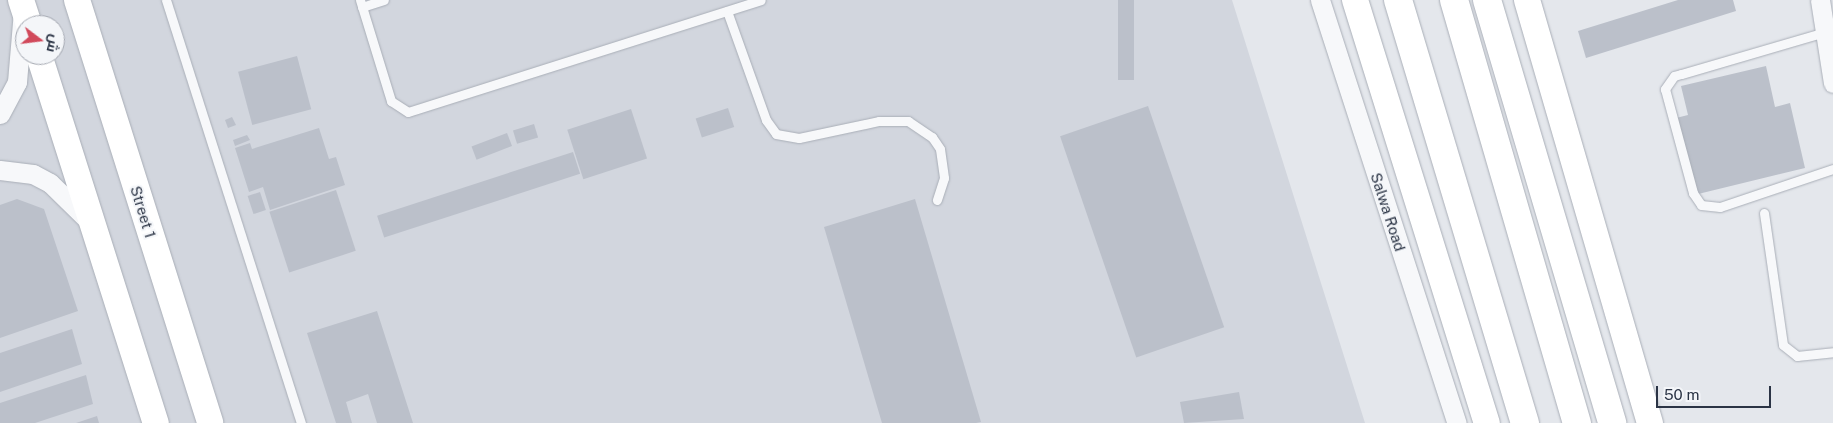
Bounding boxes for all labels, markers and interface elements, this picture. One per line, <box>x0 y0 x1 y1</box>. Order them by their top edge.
north arrow <box>15 15 65 65</box>
text: ش <box>43 33 64 54</box>
street label: Salwa Road <box>1367 170 1409 254</box>
street label: Street 1 <box>127 184 159 240</box>
scale bar <box>1658 376 1773 408</box>
text: 50 m <box>1664 386 1699 403</box>

